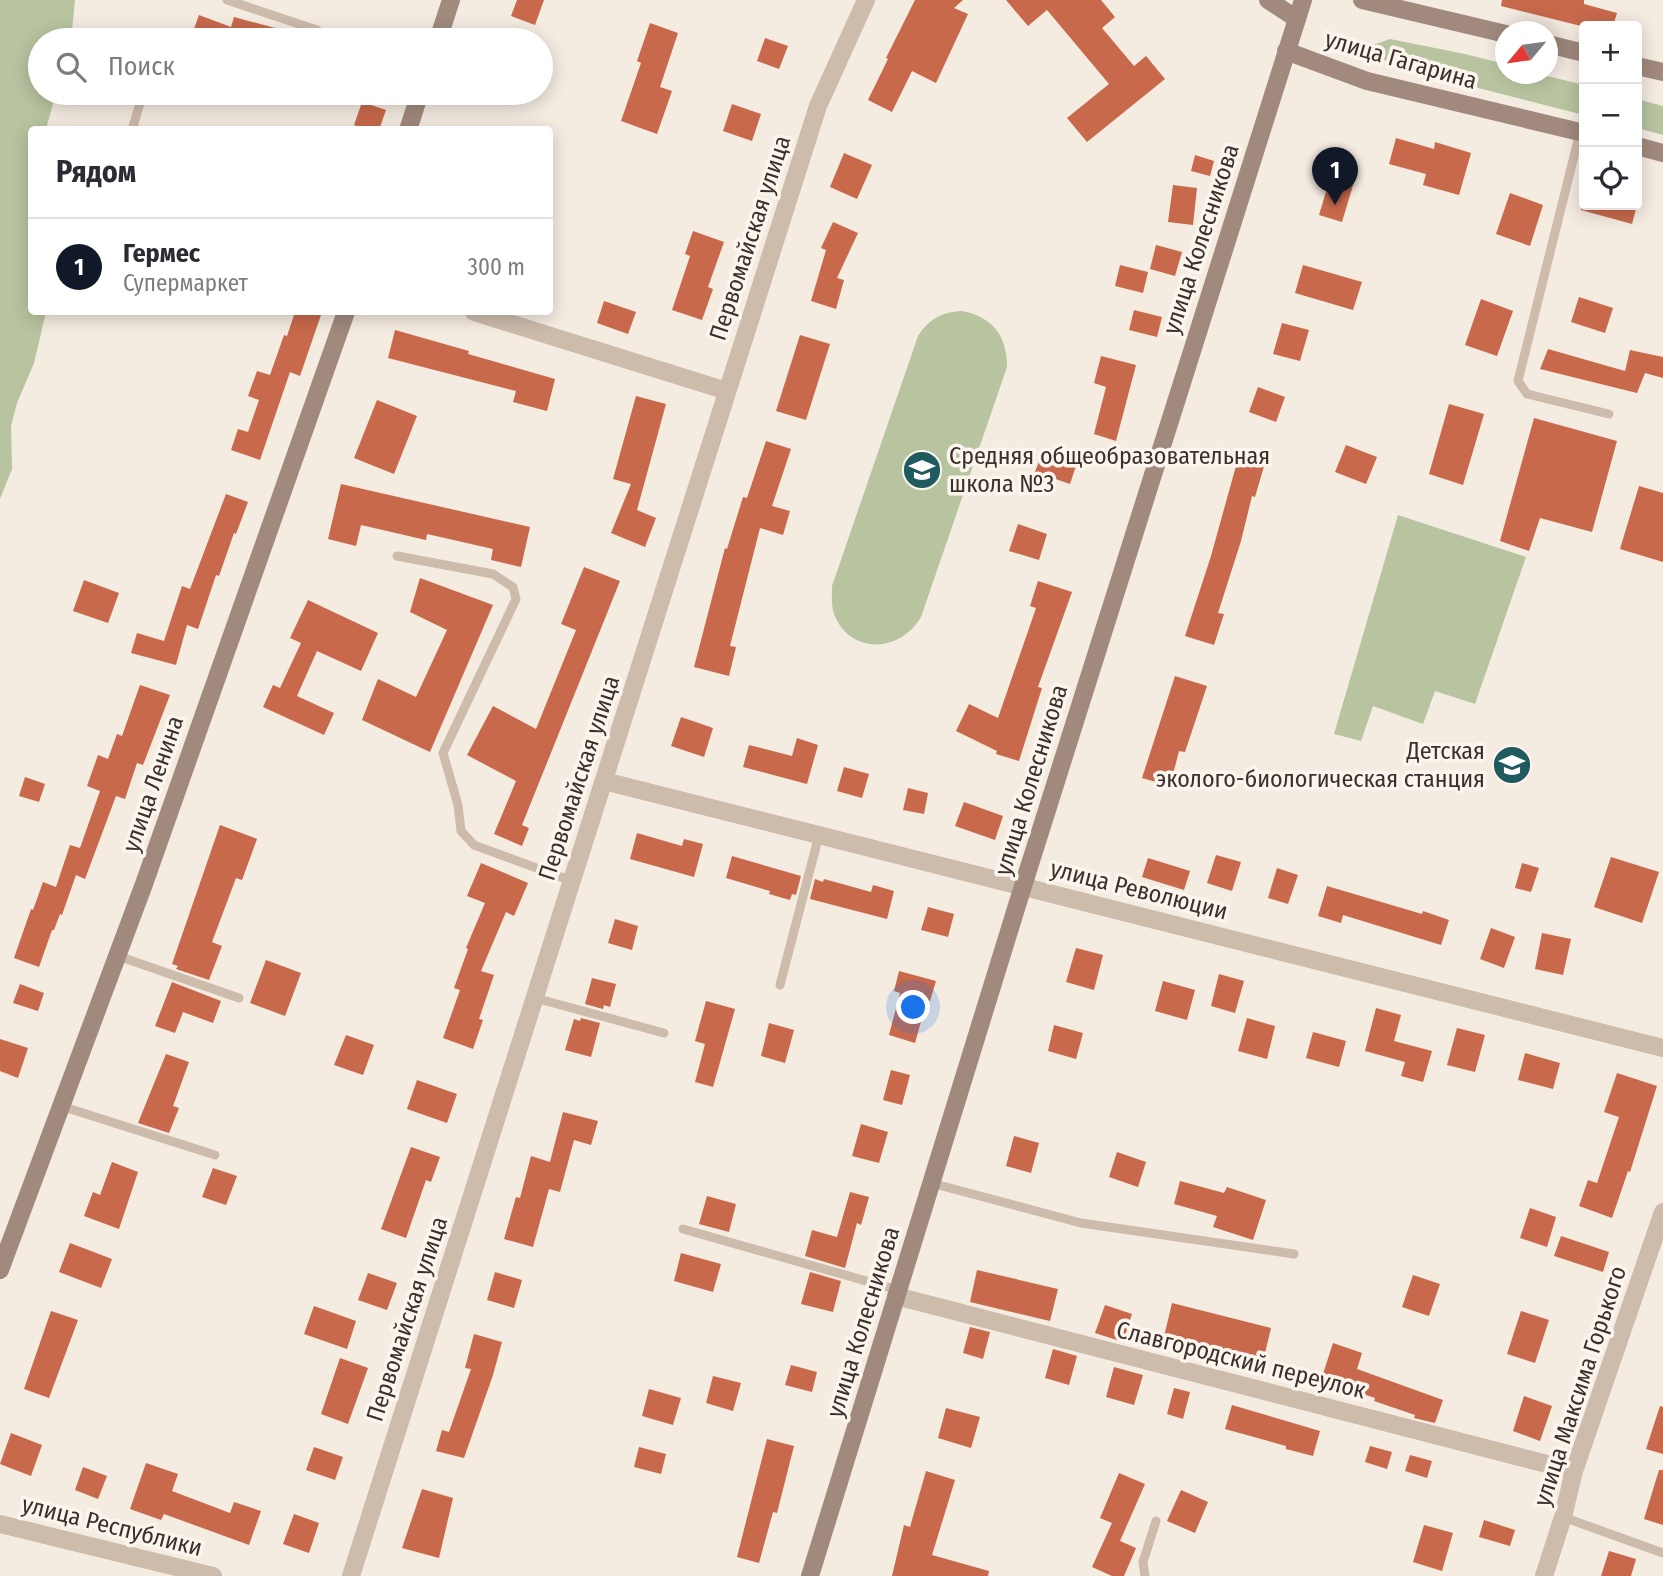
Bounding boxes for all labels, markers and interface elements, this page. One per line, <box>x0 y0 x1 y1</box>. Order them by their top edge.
north arrow <box>1495 21 1558 84</box>
map controls <box>1579 21 1642 210</box>
button: + <box>1579 21 1642 84</box>
street label: улица Гагарина <box>1322 25 1480 95</box>
search box <box>28 28 553 105</box>
icon: search <box>52 48 90 86</box>
text: Поиск <box>108 51 175 82</box>
button: − <box>1579 84 1642 147</box>
street label: Первомайская улица <box>704 132 796 344</box>
street label: улица Колесникова <box>1157 141 1245 337</box>
pin: 1 <box>1312 147 1358 205</box>
button: locate <box>1579 147 1642 210</box>
text: Рядом <box>56 154 136 190</box>
text: Гермес <box>123 238 200 269</box>
text: 1 <box>74 253 84 281</box>
text: 300 m <box>468 253 525 281</box>
text: Супермаркет <box>123 269 248 297</box>
place label: Средняя общеобразовательная школа №3 <box>949 442 1270 498</box>
school or university icon: Средняя общеобразовательная школа №3 <box>901 449 943 491</box>
street label: Первомайская улица <box>533 672 625 884</box>
street label: улица Колесникова <box>989 681 1073 879</box>
street label: улица Ленина <box>117 712 189 856</box>
place label: Детская эколого-биологическая станция <box>1156 737 1485 793</box>
school or university icon: Детская эколого-биологическая станция <box>1491 744 1533 786</box>
street label: улица Революции <box>1047 854 1231 926</box>
your location <box>896 990 930 1024</box>
street label: Первомайская улица <box>361 1213 453 1425</box>
street label: улица Колесникова <box>821 1223 905 1421</box>
street label: улица Максима Горького <box>1528 1262 1632 1510</box>
street label: Славгородский переулок <box>1114 1316 1369 1405</box>
street label: улица Республики <box>19 1490 205 1562</box>

